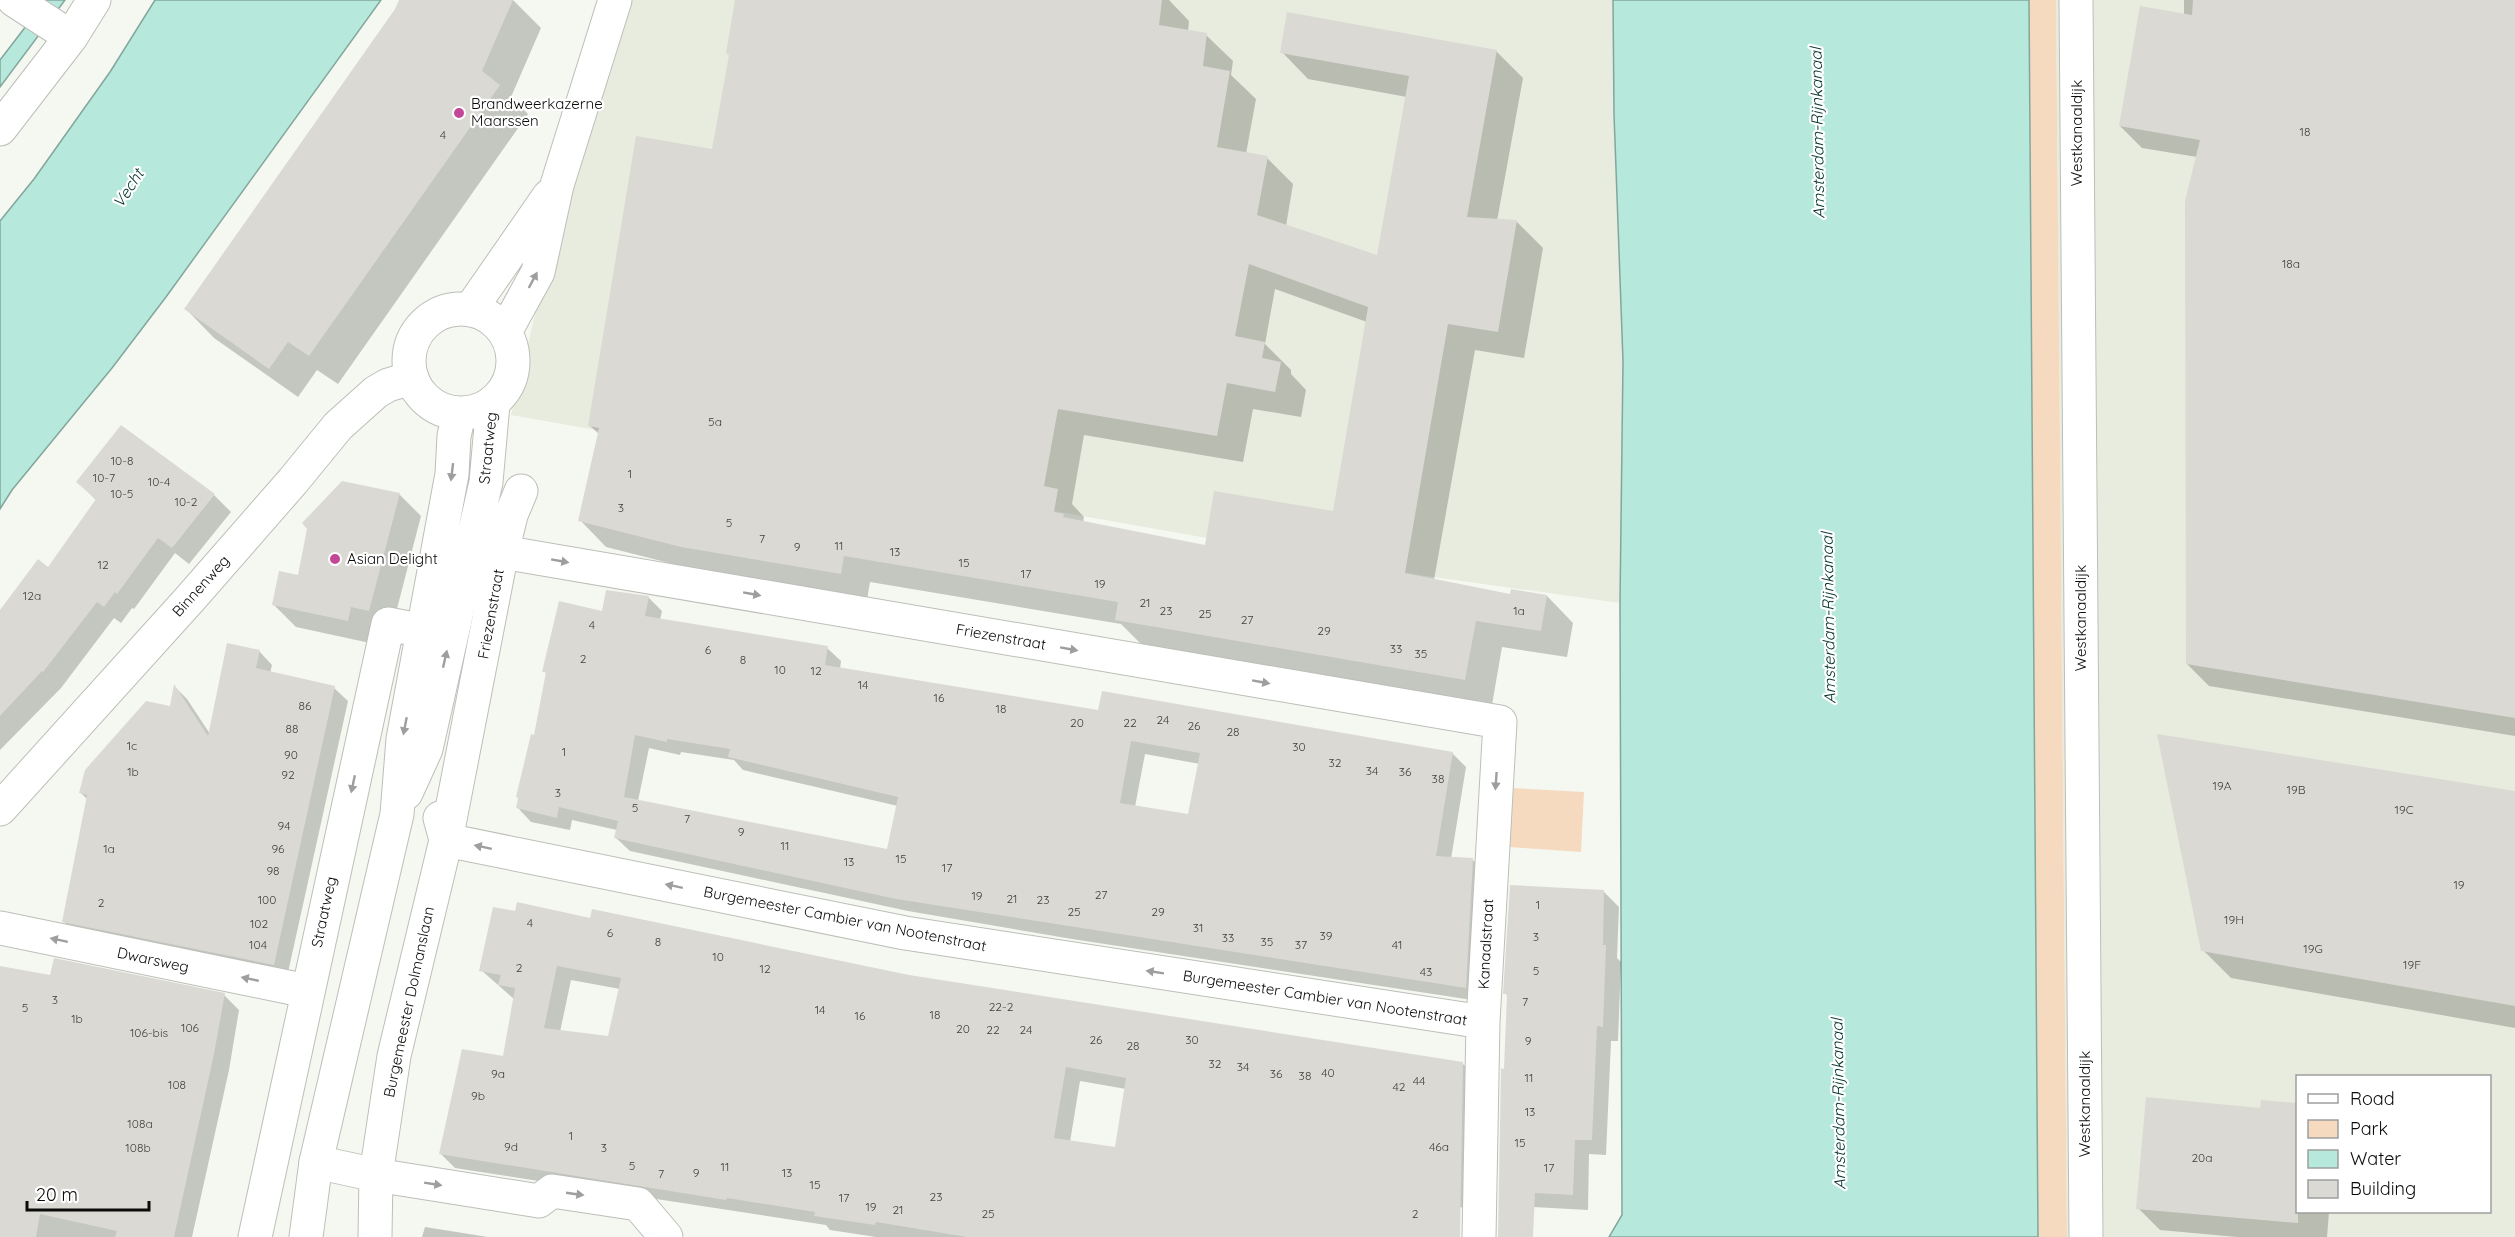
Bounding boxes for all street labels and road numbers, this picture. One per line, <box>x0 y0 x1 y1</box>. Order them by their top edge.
street label: Westkanaaldijk <box>2067 80 2086 186</box>
street label: Straatweg <box>474 411 501 485</box>
street label: Binnenweg <box>168 551 233 620</box>
street label: Westkanaaldijk <box>2071 565 2090 671</box>
street label: Friezenstraat <box>473 567 508 660</box>
street label: Friezenstraat <box>955 619 1048 654</box>
street label: Straatweg <box>307 875 340 949</box>
street label: Burgemeester Cambier van Nootenstraat <box>702 882 988 955</box>
street label: Kanaalstraat <box>1474 898 1497 990</box>
street label: Burgemeester Dolmanslaan <box>379 905 438 1099</box>
street label: Dwarsweg <box>115 943 191 976</box>
street label: Burgemeester Cambier van Nootenstraat <box>1182 966 1469 1029</box>
street label: Westkanaaldijk <box>2075 1051 2094 1157</box>

